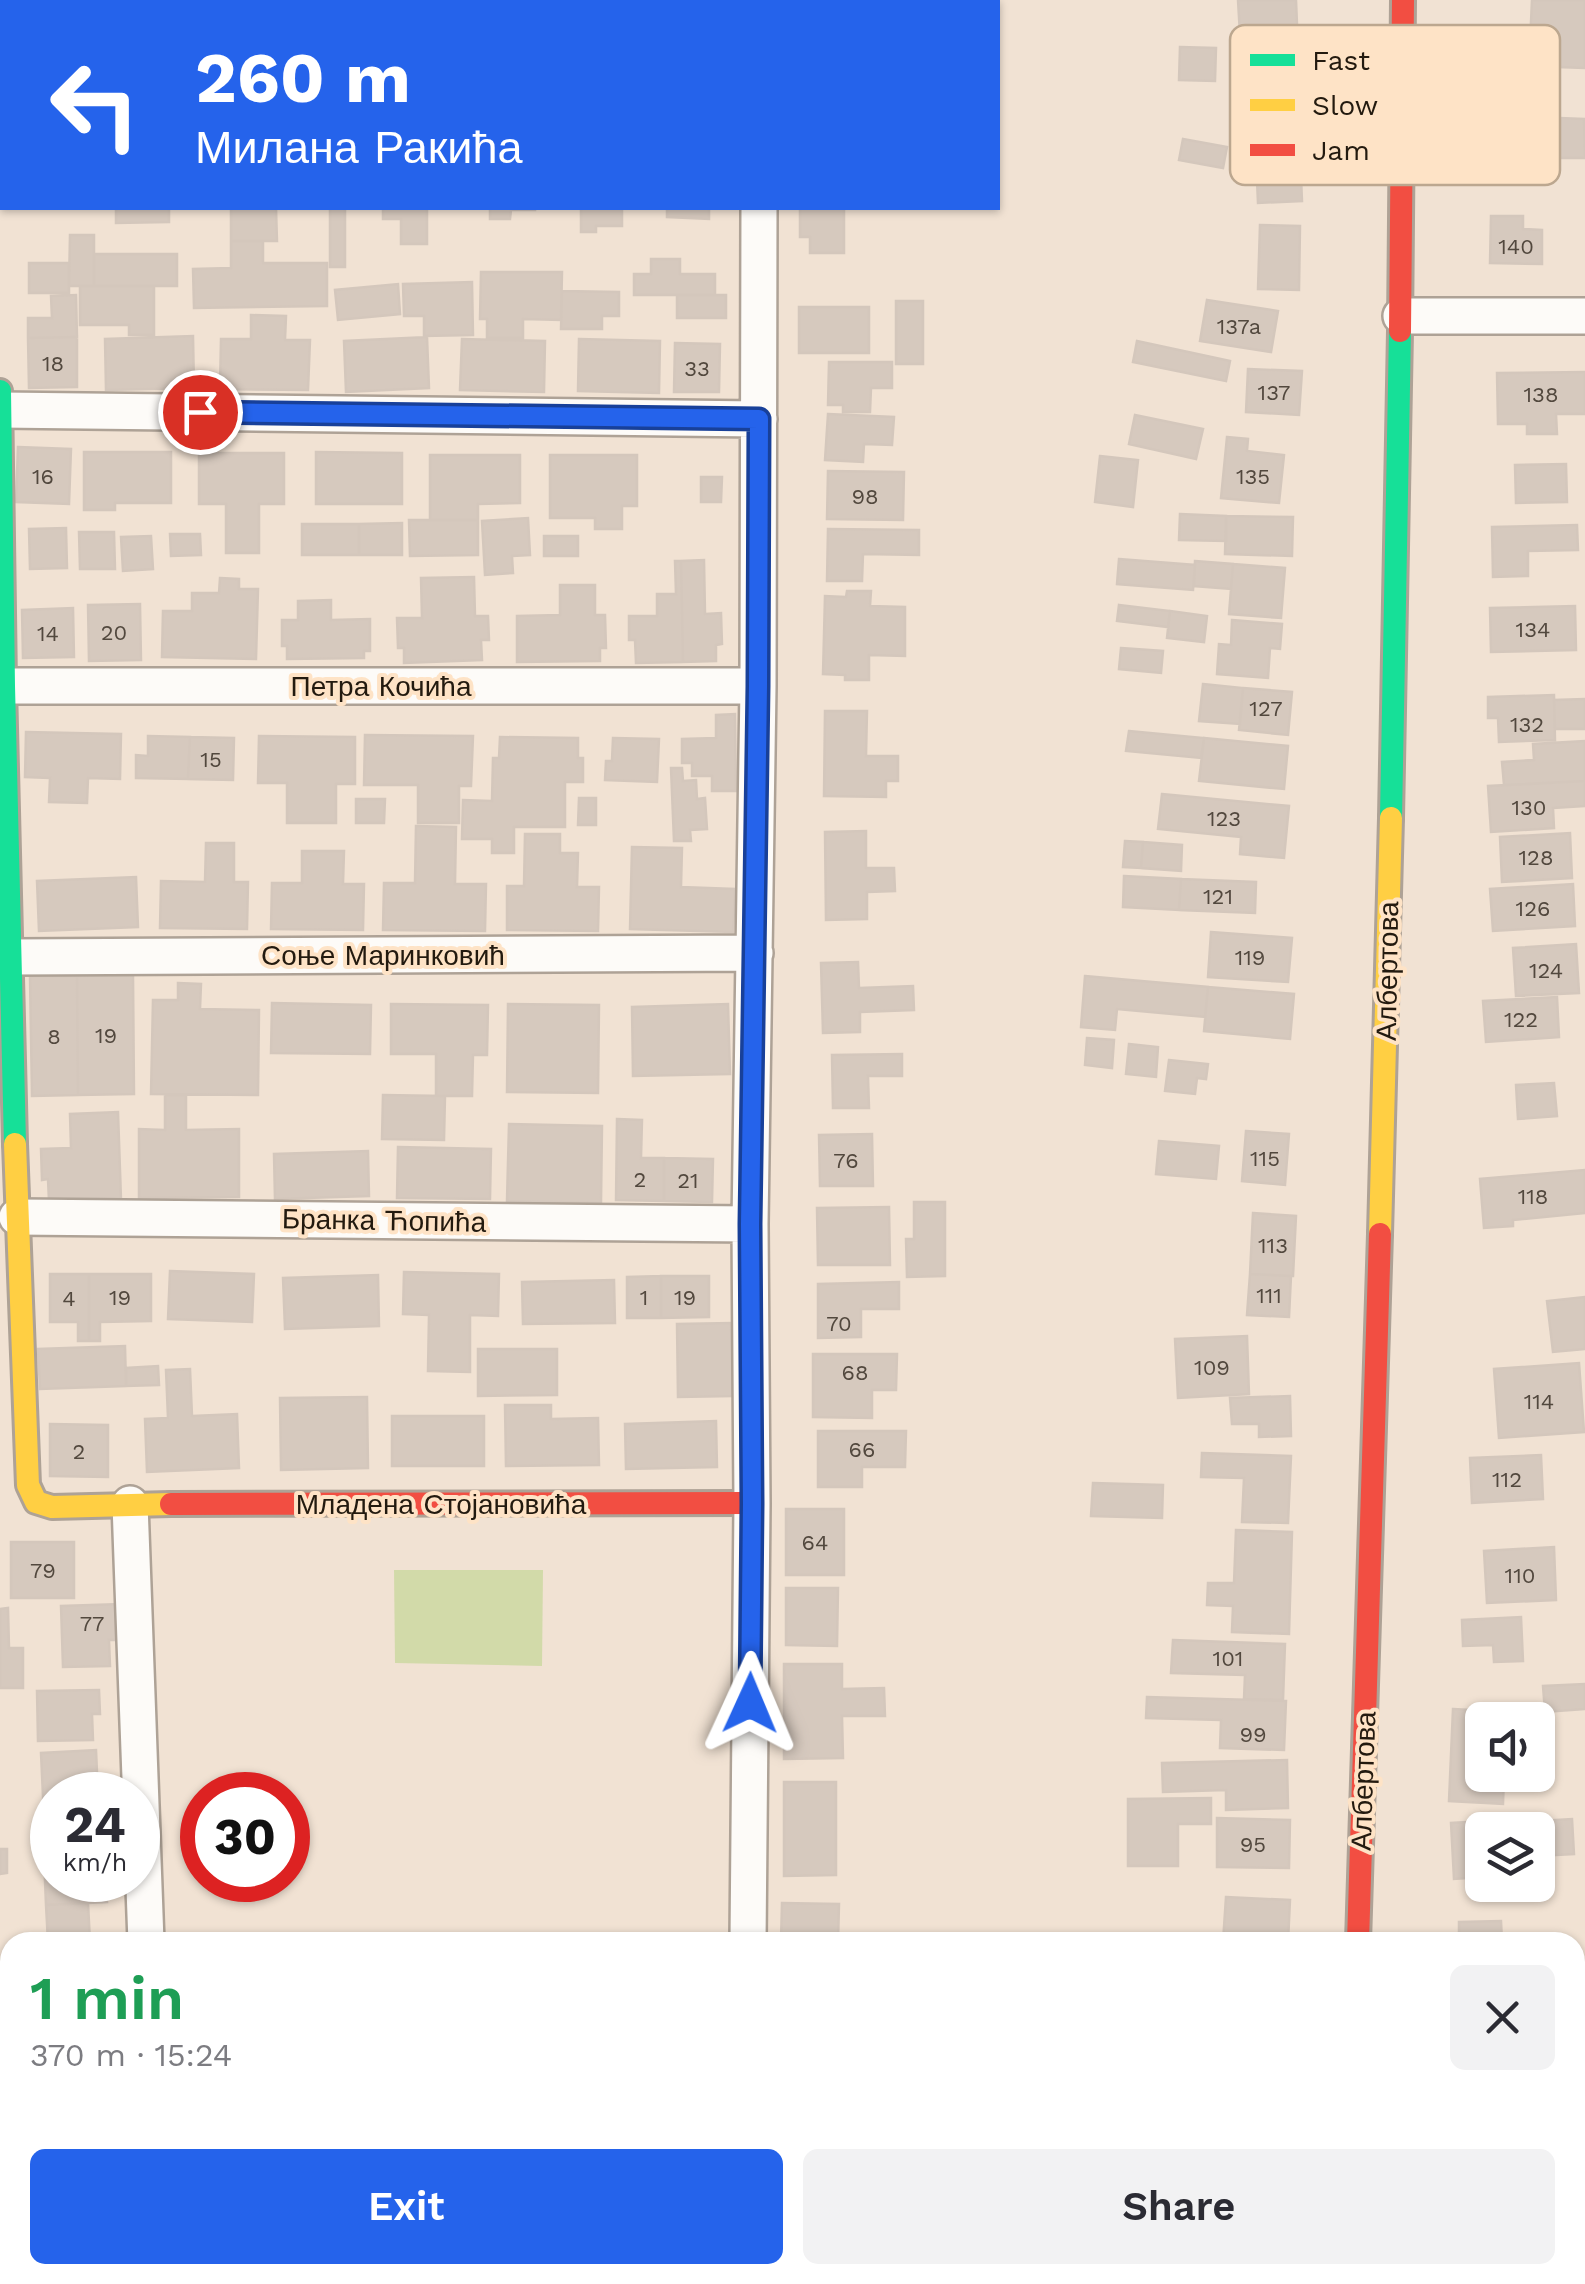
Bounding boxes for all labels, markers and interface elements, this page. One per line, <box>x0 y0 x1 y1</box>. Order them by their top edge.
legend <box>1230 25 1560 185</box>
text: 260 m <box>195 37 411 119</box>
icon: left <box>30 40 160 170</box>
text: Fast <box>1312 44 1370 77</box>
text: Slow <box>1312 89 1378 122</box>
text: Милана Ракића <box>195 121 523 174</box>
text: Jam <box>1312 134 1370 167</box>
house number: 140 <box>1498 234 1534 259</box>
house number: 137a <box>1217 314 1261 339</box>
house number: 18 <box>42 351 64 376</box>
house number: 33 <box>684 356 710 381</box>
pin <box>158 370 243 455</box>
house number: 137 <box>1258 380 1290 405</box>
house number: 138 <box>1524 382 1558 407</box>
icon: arrive <box>173 385 228 440</box>
house number: 16 <box>32 464 54 489</box>
house number: 135 <box>1236 464 1270 489</box>
house number: 98 <box>851 484 879 509</box>
house number: 134 <box>1516 617 1550 642</box>
house number: 20 <box>101 620 127 645</box>
house number: 14 <box>37 621 59 646</box>
street label: Петра Кочића <box>291 670 472 703</box>
house number: 127 <box>1249 696 1283 721</box>
house number: 132 <box>1510 712 1544 737</box>
house number: 15 <box>200 747 222 772</box>
house number: 130 <box>1511 795 1547 820</box>
house number: 123 <box>1207 806 1241 831</box>
house number: 128 <box>1519 845 1553 870</box>
house number: 121 <box>1203 884 1233 909</box>
house number: 126 <box>1516 896 1550 921</box>
street label: Албертова <box>1370 901 1405 1041</box>
street label: Соње Маринковић <box>261 939 505 972</box>
house number: 119 <box>1235 945 1265 970</box>
house number: 124 <box>1529 958 1563 983</box>
house number: 122 <box>1504 1007 1538 1032</box>
house number: 19 <box>95 1023 117 1048</box>
house number: 8 <box>47 1024 61 1049</box>
house number: 115 <box>1250 1146 1280 1171</box>
house number: 76 <box>833 1148 859 1173</box>
house number: 2 <box>634 1167 646 1192</box>
house number: 21 <box>677 1168 699 1193</box>
house number: 118 <box>1518 1184 1548 1209</box>
street label: Бранка Ћопића <box>282 1202 487 1239</box>
house number: 113 <box>1258 1233 1288 1258</box>
house number: 111 <box>1256 1283 1282 1308</box>
house number: 19 <box>109 1285 131 1310</box>
house number: 1 <box>640 1285 648 1310</box>
house number: 19 <box>674 1285 696 1310</box>
house number: 4 <box>62 1286 76 1311</box>
house number: 70 <box>826 1311 852 1336</box>
house number: 109 <box>1194 1355 1230 1380</box>
house number: 68 <box>842 1360 868 1385</box>
house number: 114 <box>1524 1389 1554 1414</box>
house number: 66 <box>849 1437 875 1462</box>
house number: 2 <box>73 1439 85 1464</box>
house number: 112 <box>1492 1467 1522 1492</box>
street label: Младена Стојановића <box>296 1488 587 1521</box>
house number: 64 <box>802 1530 828 1555</box>
house number: 79 <box>30 1558 56 1583</box>
house number: 110 <box>1505 1563 1535 1588</box>
house number: 77 <box>80 1611 104 1636</box>
house number: 101 <box>1213 1646 1243 1671</box>
position arrow <box>698 1651 802 1755</box>
map controls <box>1465 1702 1555 1902</box>
button: sound <box>1465 1702 1555 1792</box>
street label: Албертова <box>1345 1710 1382 1851</box>
house number: 99 <box>1239 1722 1267 1747</box>
speed limit sign: 30 <box>180 1772 310 1902</box>
text: 24 <box>64 1795 126 1854</box>
button: layers <box>1465 1812 1555 1902</box>
house number: 95 <box>1240 1832 1266 1857</box>
text: km/h <box>63 1848 127 1877</box>
text: 1 min <box>30 1963 184 2034</box>
button: close <box>1450 1965 1555 2070</box>
text: 370 m · 15:24 <box>30 2036 232 2074</box>
button: Exit <box>30 2149 783 2264</box>
button: Share <box>803 2149 1555 2264</box>

